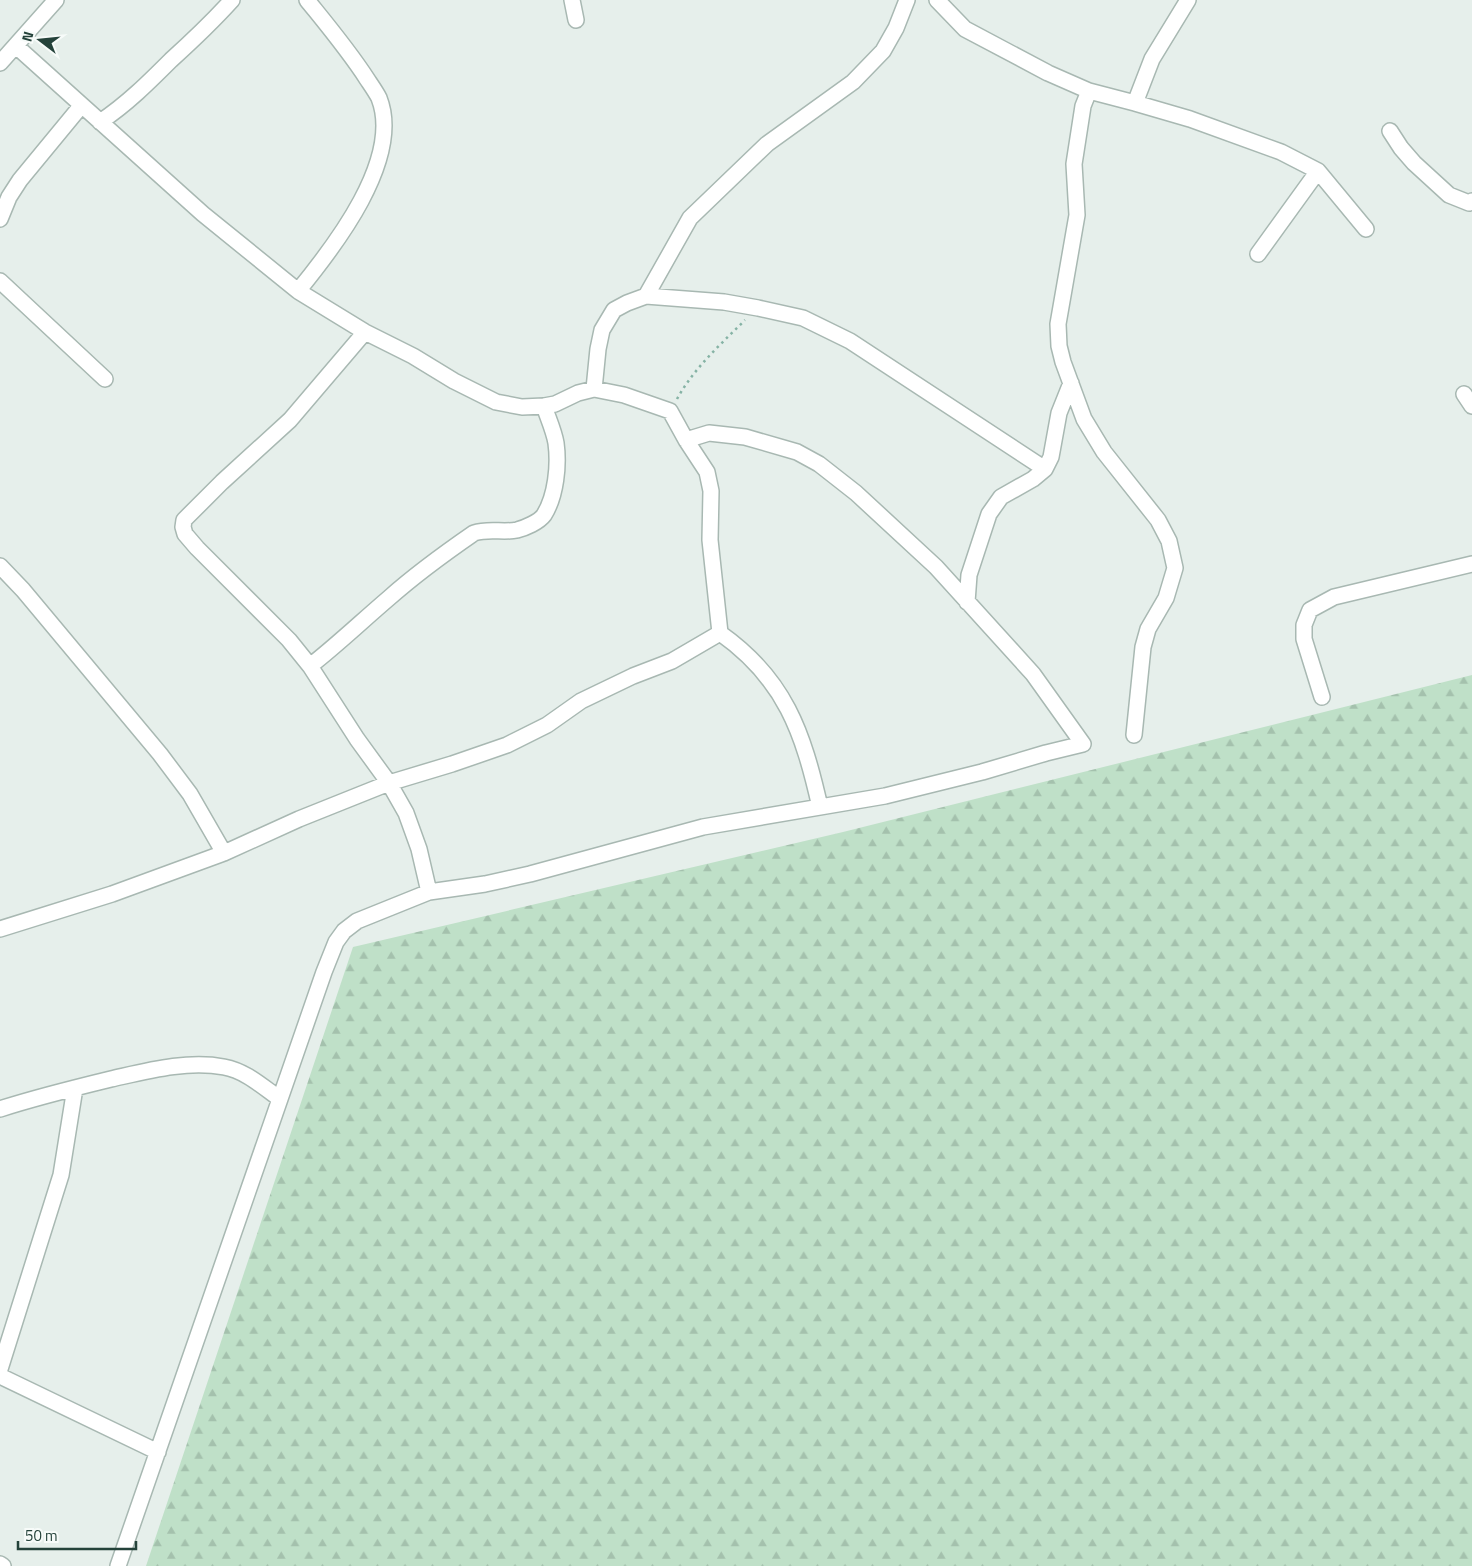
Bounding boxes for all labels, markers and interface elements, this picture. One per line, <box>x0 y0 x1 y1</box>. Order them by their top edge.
north arrow <box>15 15 65 65</box>
text: N <box>16 29 38 44</box>
scale bar <box>18 1518 135 1550</box>
text: 50 m <box>25 1524 58 1547</box>

